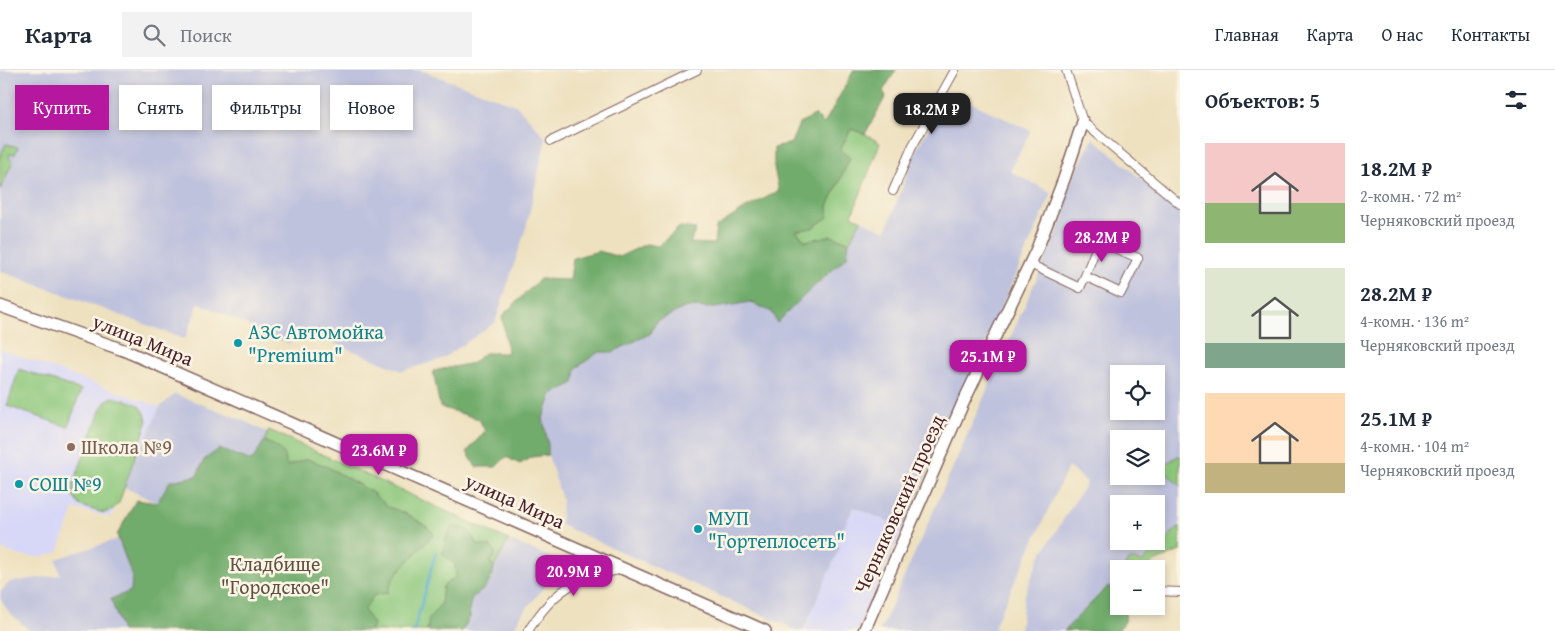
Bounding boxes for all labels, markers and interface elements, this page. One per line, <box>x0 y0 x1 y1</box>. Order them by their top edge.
search box <box>122 12 472 57</box>
text: Карта <box>25 17 92 52</box>
icon: search <box>140 21 168 49</box>
text: Поиск <box>180 21 232 49</box>
text: Главная <box>1215 21 1279 48</box>
text: Карта <box>1307 21 1353 48</box>
text: О нас <box>1381 21 1423 48</box>
text: Контакты <box>1451 21 1530 48</box>
chip: Купить <box>15 85 109 130</box>
chip: Снять <box>119 85 202 130</box>
chip: Фильтры <box>212 85 320 130</box>
chip: Новое <box>330 85 413 130</box>
text: Объектов: 5 <box>1205 85 1320 116</box>
icon: filters <box>1502 86 1530 114</box>
pin: 18.2M ₽ <box>886 92 978 135</box>
text: 18.2M ₽ <box>905 97 959 121</box>
text: 18.2M ₽ <box>1360 153 1432 184</box>
icon: home <box>1245 163 1305 223</box>
text: 2-комн. · 72 m² <box>1360 184 1461 208</box>
text: Черняковский проезд <box>1360 208 1515 232</box>
pin: 28.2M ₽ <box>1056 220 1148 263</box>
text: 28.2M ₽ <box>1075 225 1129 249</box>
text: 28.2M ₽ <box>1360 278 1432 309</box>
icon: home <box>1245 288 1305 348</box>
street label: улица Мира <box>88 306 198 373</box>
text: 4-комн. · 136 m² <box>1360 309 1469 333</box>
place label: АЗС Автомойка "Premium" <box>248 317 384 369</box>
text: Черняковский проезд <box>1360 333 1515 357</box>
marker: АЗС Автомойка "Premium" <box>232 337 244 349</box>
pin: 25.1M ₽ <box>942 340 1034 382</box>
text: 25.1M ₽ <box>961 344 1015 368</box>
map controls <box>1110 365 1165 615</box>
button: locate <box>1110 365 1165 420</box>
text: 25.1M ₽ <box>1360 403 1432 434</box>
street label: Черняковский проезд <box>846 409 951 598</box>
icon: home <box>1245 413 1305 473</box>
button: layers <box>1110 430 1165 485</box>
place label: Школа №9 <box>81 432 172 461</box>
pin: 23.6M ₽ <box>333 434 425 476</box>
text: 4-комн. · 104 m² <box>1360 434 1469 458</box>
text: 23.6M ₽ <box>352 438 406 462</box>
marker: Школа №9 <box>65 441 77 453</box>
text: Черняковский проезд <box>1360 458 1515 482</box>
street label: улица Мира <box>460 465 570 536</box>
place label: СОШ №9 <box>29 469 102 498</box>
marker: СОШ №9 <box>13 478 25 490</box>
button: + <box>1110 495 1165 550</box>
place label: МУП "Гортеплосеть" <box>708 503 845 555</box>
marker: МУП "Гортеплосеть" <box>692 523 704 535</box>
park label: Кладбище "Городское" <box>221 549 329 601</box>
pin: 20.9M ₽ <box>528 554 620 597</box>
text: 20.9M ₽ <box>547 559 601 583</box>
button: − <box>1110 560 1165 615</box>

